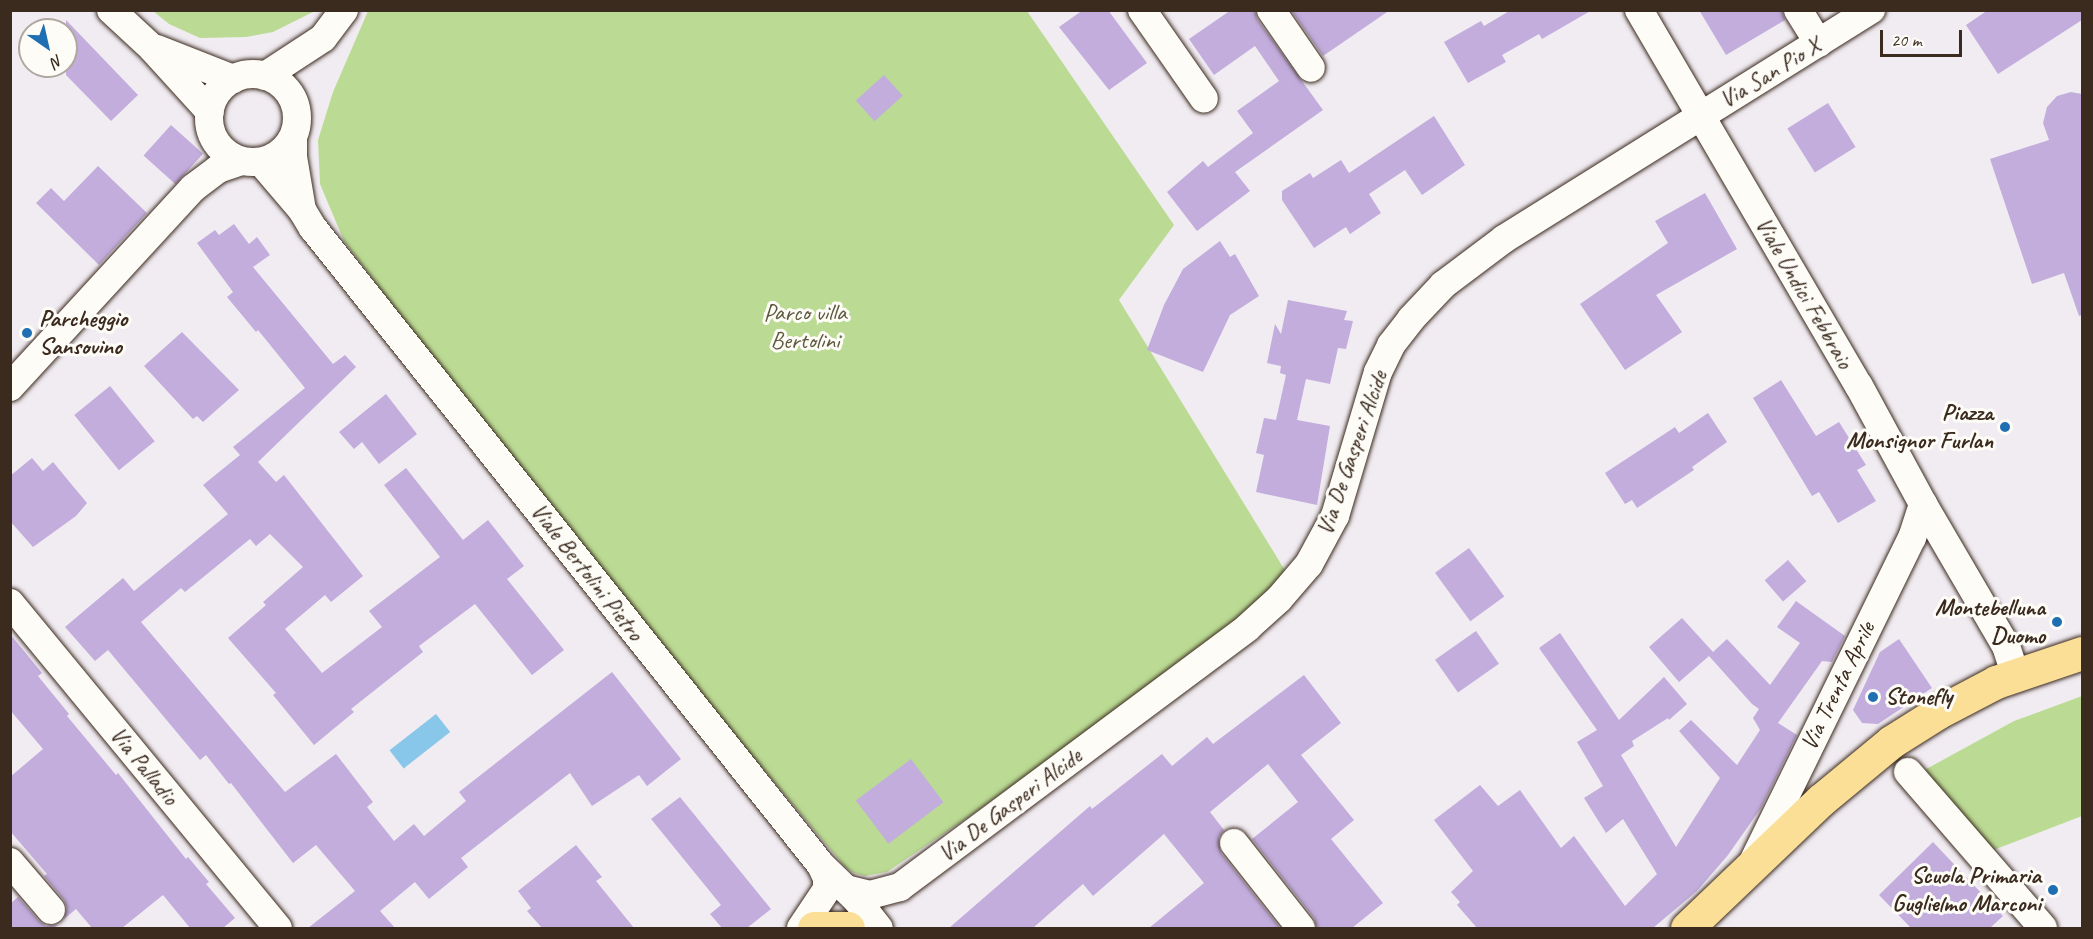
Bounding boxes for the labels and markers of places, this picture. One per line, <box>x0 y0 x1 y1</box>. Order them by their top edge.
place label: Parcheggio Sansovino <box>39 305 127 361</box>
marker: Parcheggio Sansovino <box>20 326 34 340</box>
place label: Piazza Monsignor Furlan <box>1846 399 1993 455</box>
marker: Piazza Monsignor Furlan <box>1998 420 2012 434</box>
place label: Montebelluna Duomo <box>1935 594 2045 650</box>
marker: Montebelluna Duomo <box>2050 615 2064 629</box>
place label: Stonefly <box>1885 683 1952 711</box>
marker: Stonefly <box>1866 690 1880 704</box>
place label: Scuola Primaria Guglielmo Marconi <box>1892 862 2041 918</box>
marker: Scuola Primaria Guglielmo Marconi <box>2046 883 2060 897</box>

